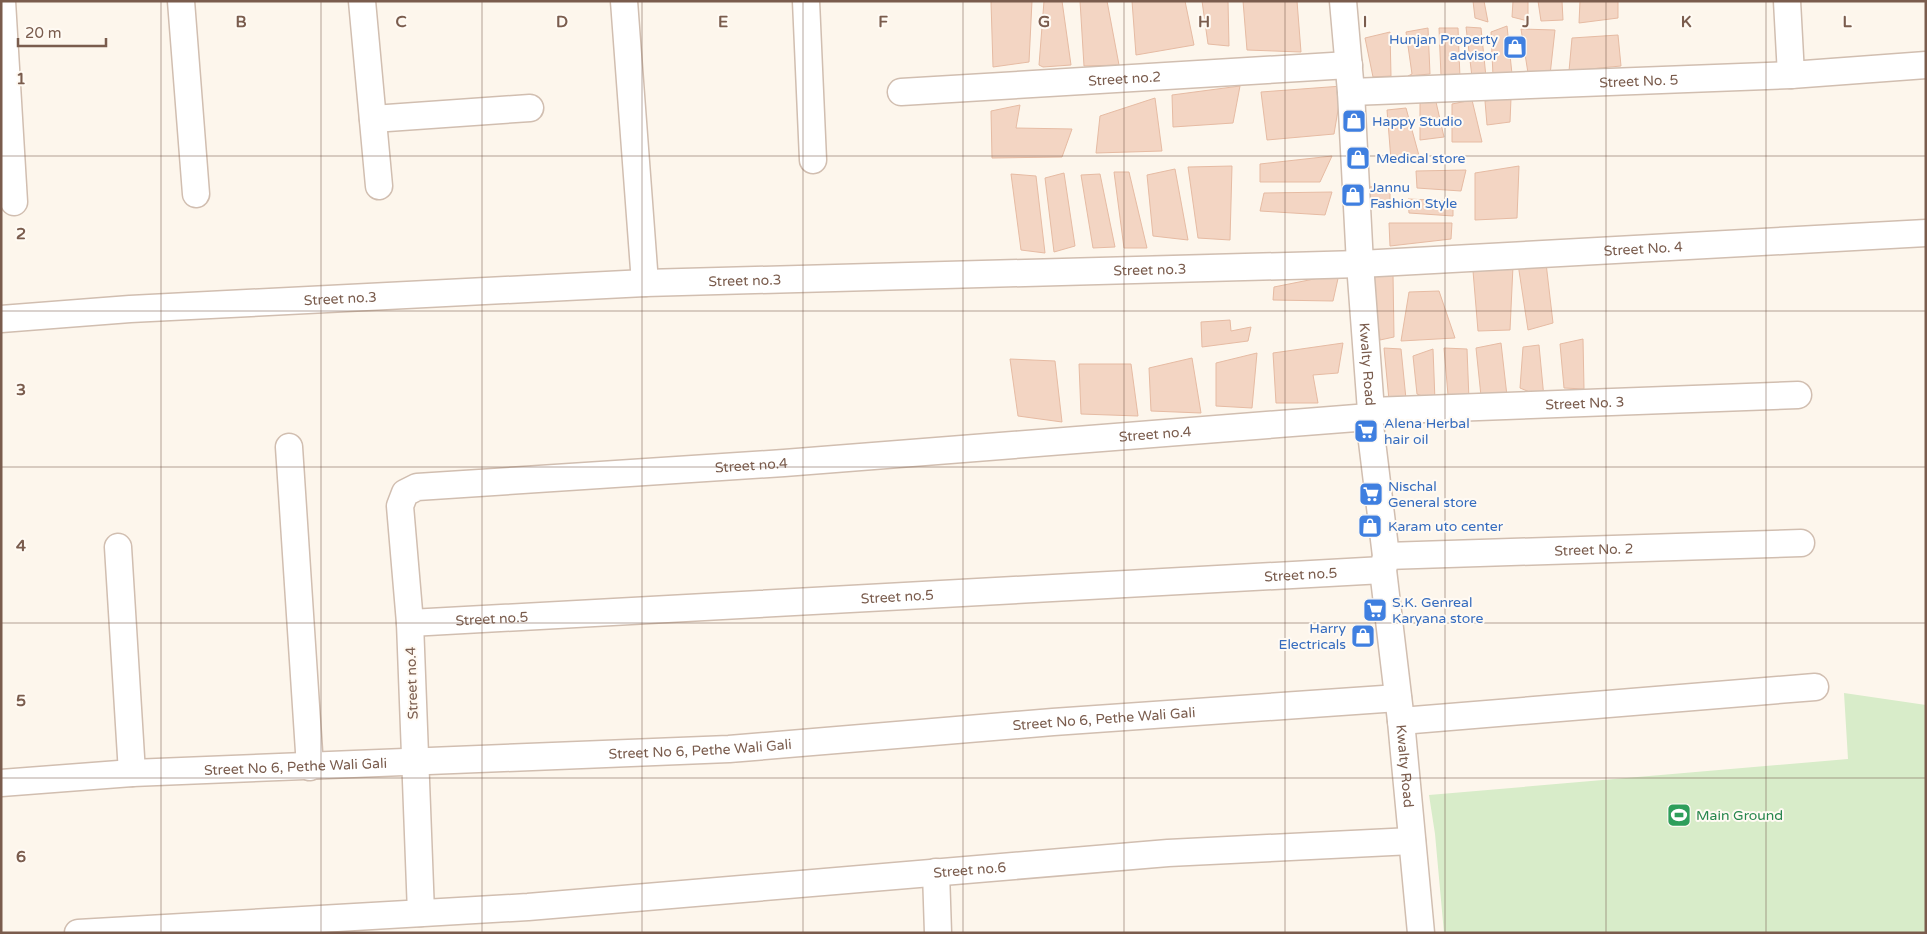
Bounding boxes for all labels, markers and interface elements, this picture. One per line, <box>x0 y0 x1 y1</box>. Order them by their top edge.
text: B <box>235 12 247 32</box>
text: C <box>395 12 407 32</box>
text: D <box>556 12 568 32</box>
text: E <box>718 12 728 32</box>
text: F <box>878 12 888 32</box>
text: G <box>1038 12 1050 32</box>
text: H <box>1198 12 1210 32</box>
text: I <box>1363 12 1367 32</box>
text: J <box>1521 12 1530 32</box>
text: K <box>1681 12 1692 32</box>
text: L <box>1842 12 1852 32</box>
scale bar <box>18 15 105 47</box>
text: 20 m <box>25 24 62 42</box>
place label: Hunjan Property advisor <box>1389 31 1499 64</box>
shop icon: Hunjan Property advisor <box>1502 34 1528 60</box>
street label: Street no.2 <box>1088 68 1162 89</box>
text: 1 <box>16 69 26 89</box>
street label: Street No. 5 <box>1599 71 1679 91</box>
shop icon: Happy Studio <box>1341 108 1367 134</box>
place label: Happy Studio <box>1372 113 1462 130</box>
shop icon: Medical store <box>1345 145 1371 171</box>
place label: Medical store <box>1376 150 1466 167</box>
place label: Jannu Fashion Style <box>1370 179 1457 212</box>
shop icon: Jannu Fashion Style <box>1340 182 1366 208</box>
text: 2 <box>16 224 26 244</box>
street label: Street No. 4 <box>1603 238 1683 259</box>
street label: Street no.3 <box>1113 260 1187 279</box>
street label: Street no.3 <box>708 271 782 290</box>
street label: Street no.3 <box>303 288 377 309</box>
street label: Kwalty Road <box>1356 322 1379 406</box>
text: 3 <box>16 380 26 400</box>
street label: Street No. 3 <box>1545 393 1625 413</box>
place label: Alena Herbal hair oil <box>1384 415 1470 448</box>
supermarket icon: Alena Herbal hair oil <box>1353 418 1379 444</box>
street label: Street no.4 <box>1118 422 1192 445</box>
street label: Street no.4 <box>714 454 788 476</box>
place label: Nischal General store <box>1388 478 1477 511</box>
supermarket icon: Nischal General store <box>1358 481 1384 507</box>
shop icon: Karam uto center <box>1357 513 1383 539</box>
place label: Karam uto center <box>1388 518 1504 535</box>
text: 4 <box>16 536 26 556</box>
street label: Street No. 2 <box>1554 540 1634 559</box>
street label: Street no.5 <box>1264 564 1338 585</box>
street label: Street no.5 <box>860 586 934 607</box>
place label: S.K. Genreal Karyana store <box>1392 594 1484 627</box>
supermarket icon: S.K. Genreal Karyana store <box>1362 597 1388 623</box>
street label: Street no.5 <box>455 608 529 629</box>
place label: Harry Electricals <box>1278 620 1346 653</box>
shop icon: Harry Electricals <box>1350 623 1376 649</box>
street label: Street no.4 <box>402 646 422 720</box>
text: 5 <box>16 691 26 711</box>
street label: Street No 6, Pethe Wali Gali <box>1012 704 1196 734</box>
street label: Kwalty Road <box>1393 724 1418 808</box>
street label: Street No 6, Pethe Wali Gali <box>608 735 792 762</box>
street label: Street No 6, Pethe Wali Gali <box>204 754 387 779</box>
sports icon: Main Ground <box>1666 802 1692 828</box>
place label: Main Ground <box>1696 807 1783 824</box>
text: 6 <box>16 847 26 867</box>
street label: Street no.6 <box>933 858 1007 881</box>

